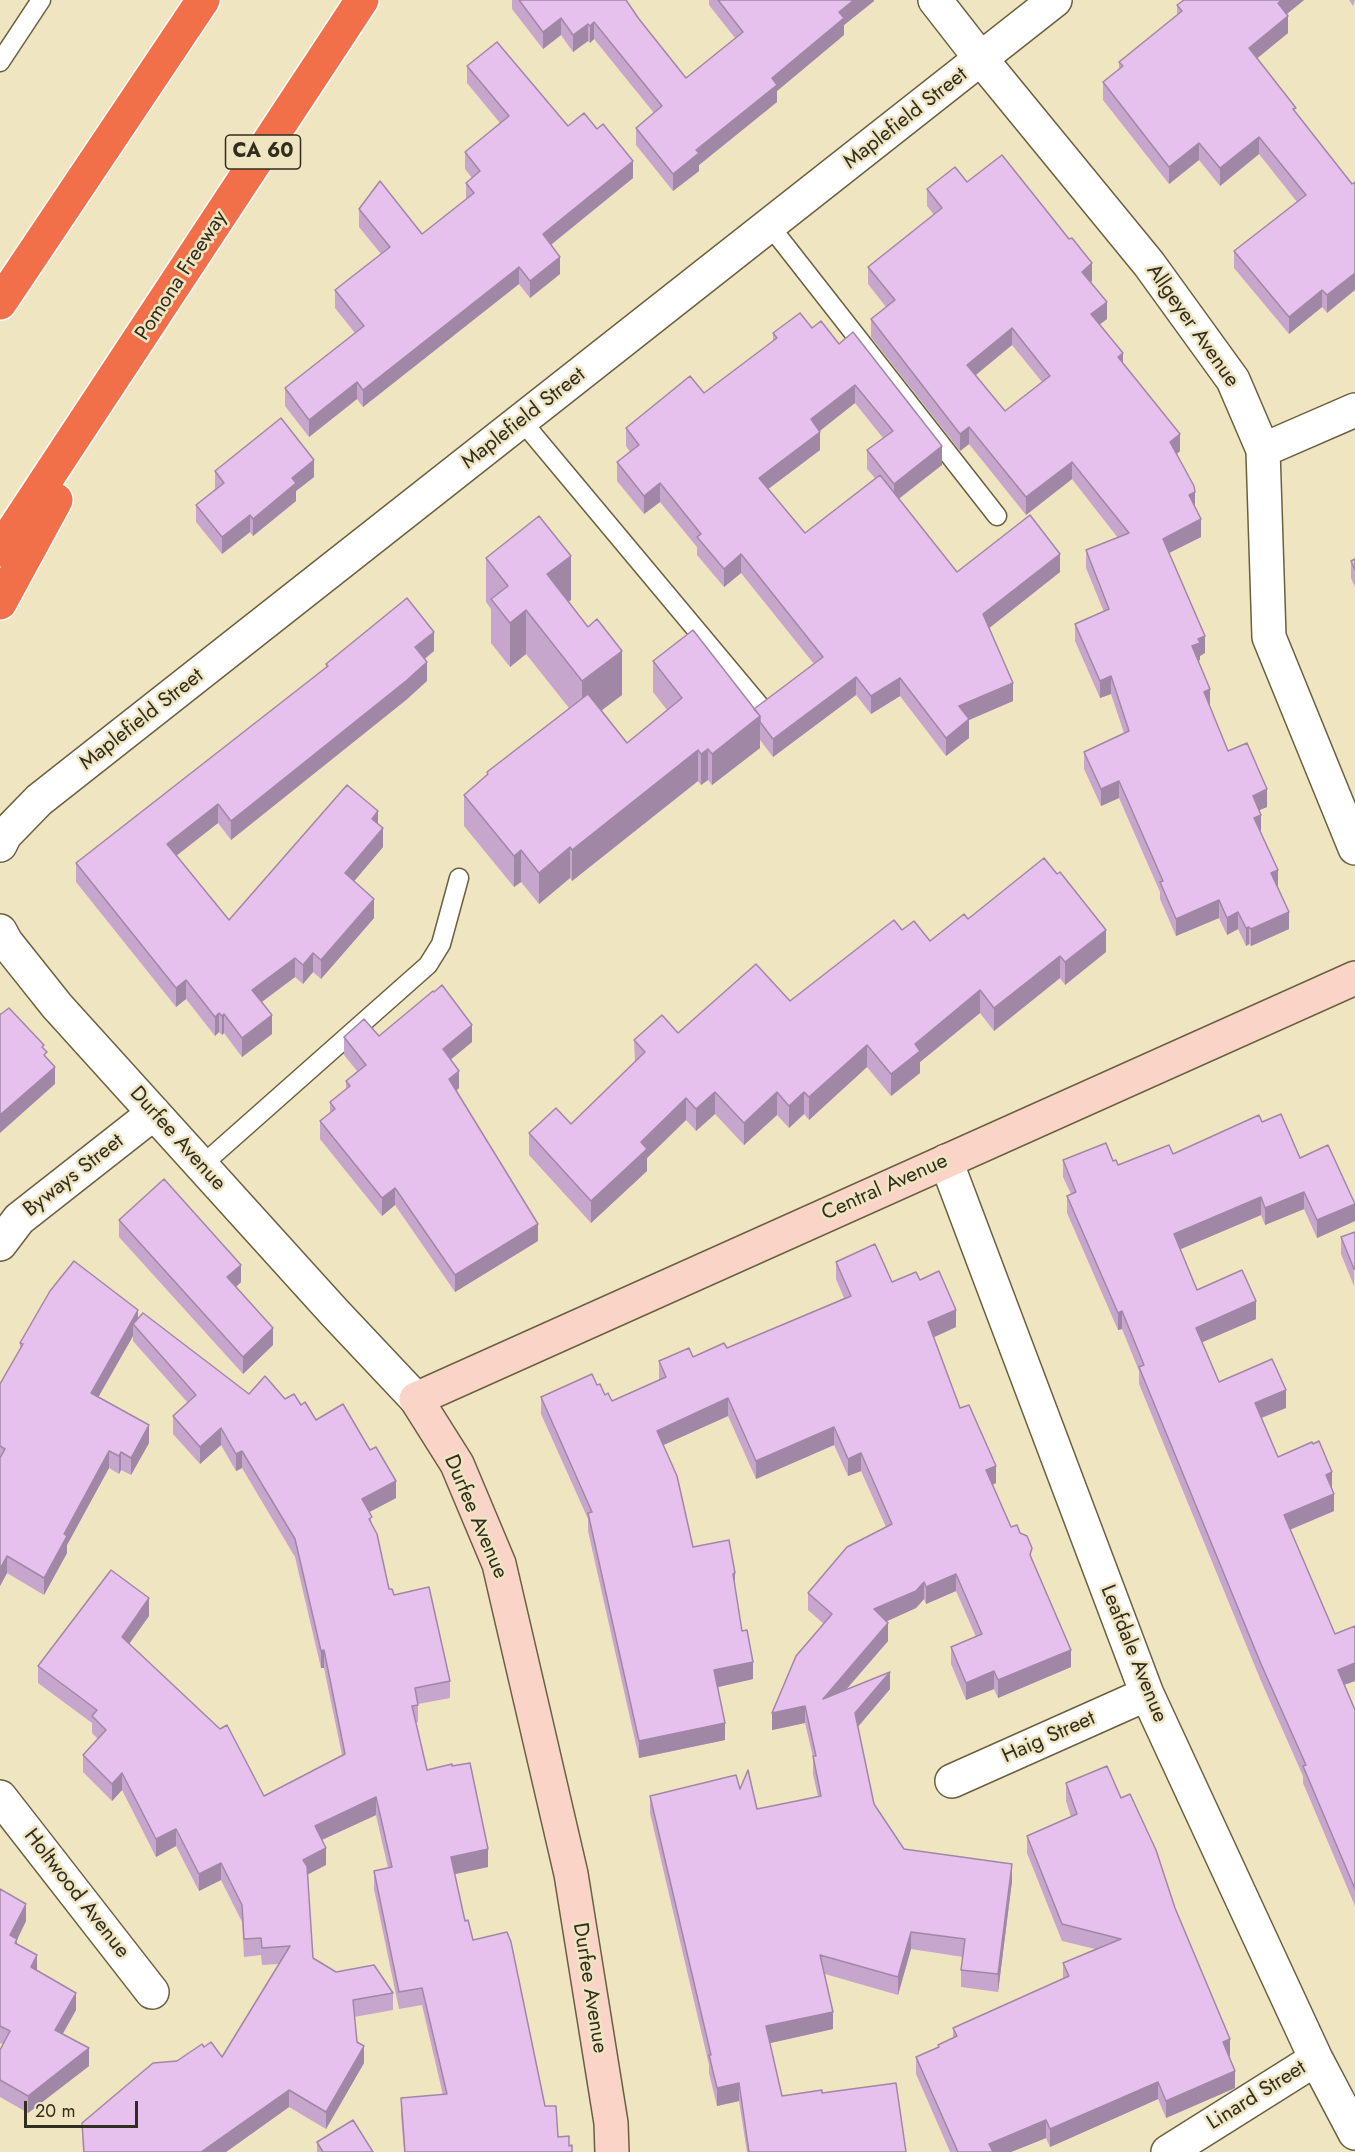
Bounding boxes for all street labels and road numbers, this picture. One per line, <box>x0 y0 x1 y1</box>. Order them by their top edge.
street label: Maplefield Street <box>839 63 973 175</box>
road number: CA 60 <box>226 135 300 169</box>
street label: Pomona Freeway <box>131 206 233 346</box>
street label: Allgeyer Avenue <box>1140 260 1244 392</box>
street label: Maplefield Street <box>457 363 591 475</box>
street label: Maplefield Street <box>75 664 209 776</box>
street label: Durfee Avenue <box>124 1082 230 1196</box>
street label: Byways Street <box>19 1129 129 1223</box>
street label: Central Avenue <box>818 1149 952 1227</box>
street label: Durfee Avenue <box>438 1451 512 1583</box>
street label: Leafdale Avenue <box>1094 1582 1172 1726</box>
street label: Haig Street <box>999 1706 1099 1770</box>
street label: Holtwood Avenue <box>18 1824 134 1964</box>
street label: Durfee Avenue <box>566 1921 612 2055</box>
street label: Linard Street <box>1203 2056 1311 2136</box>

